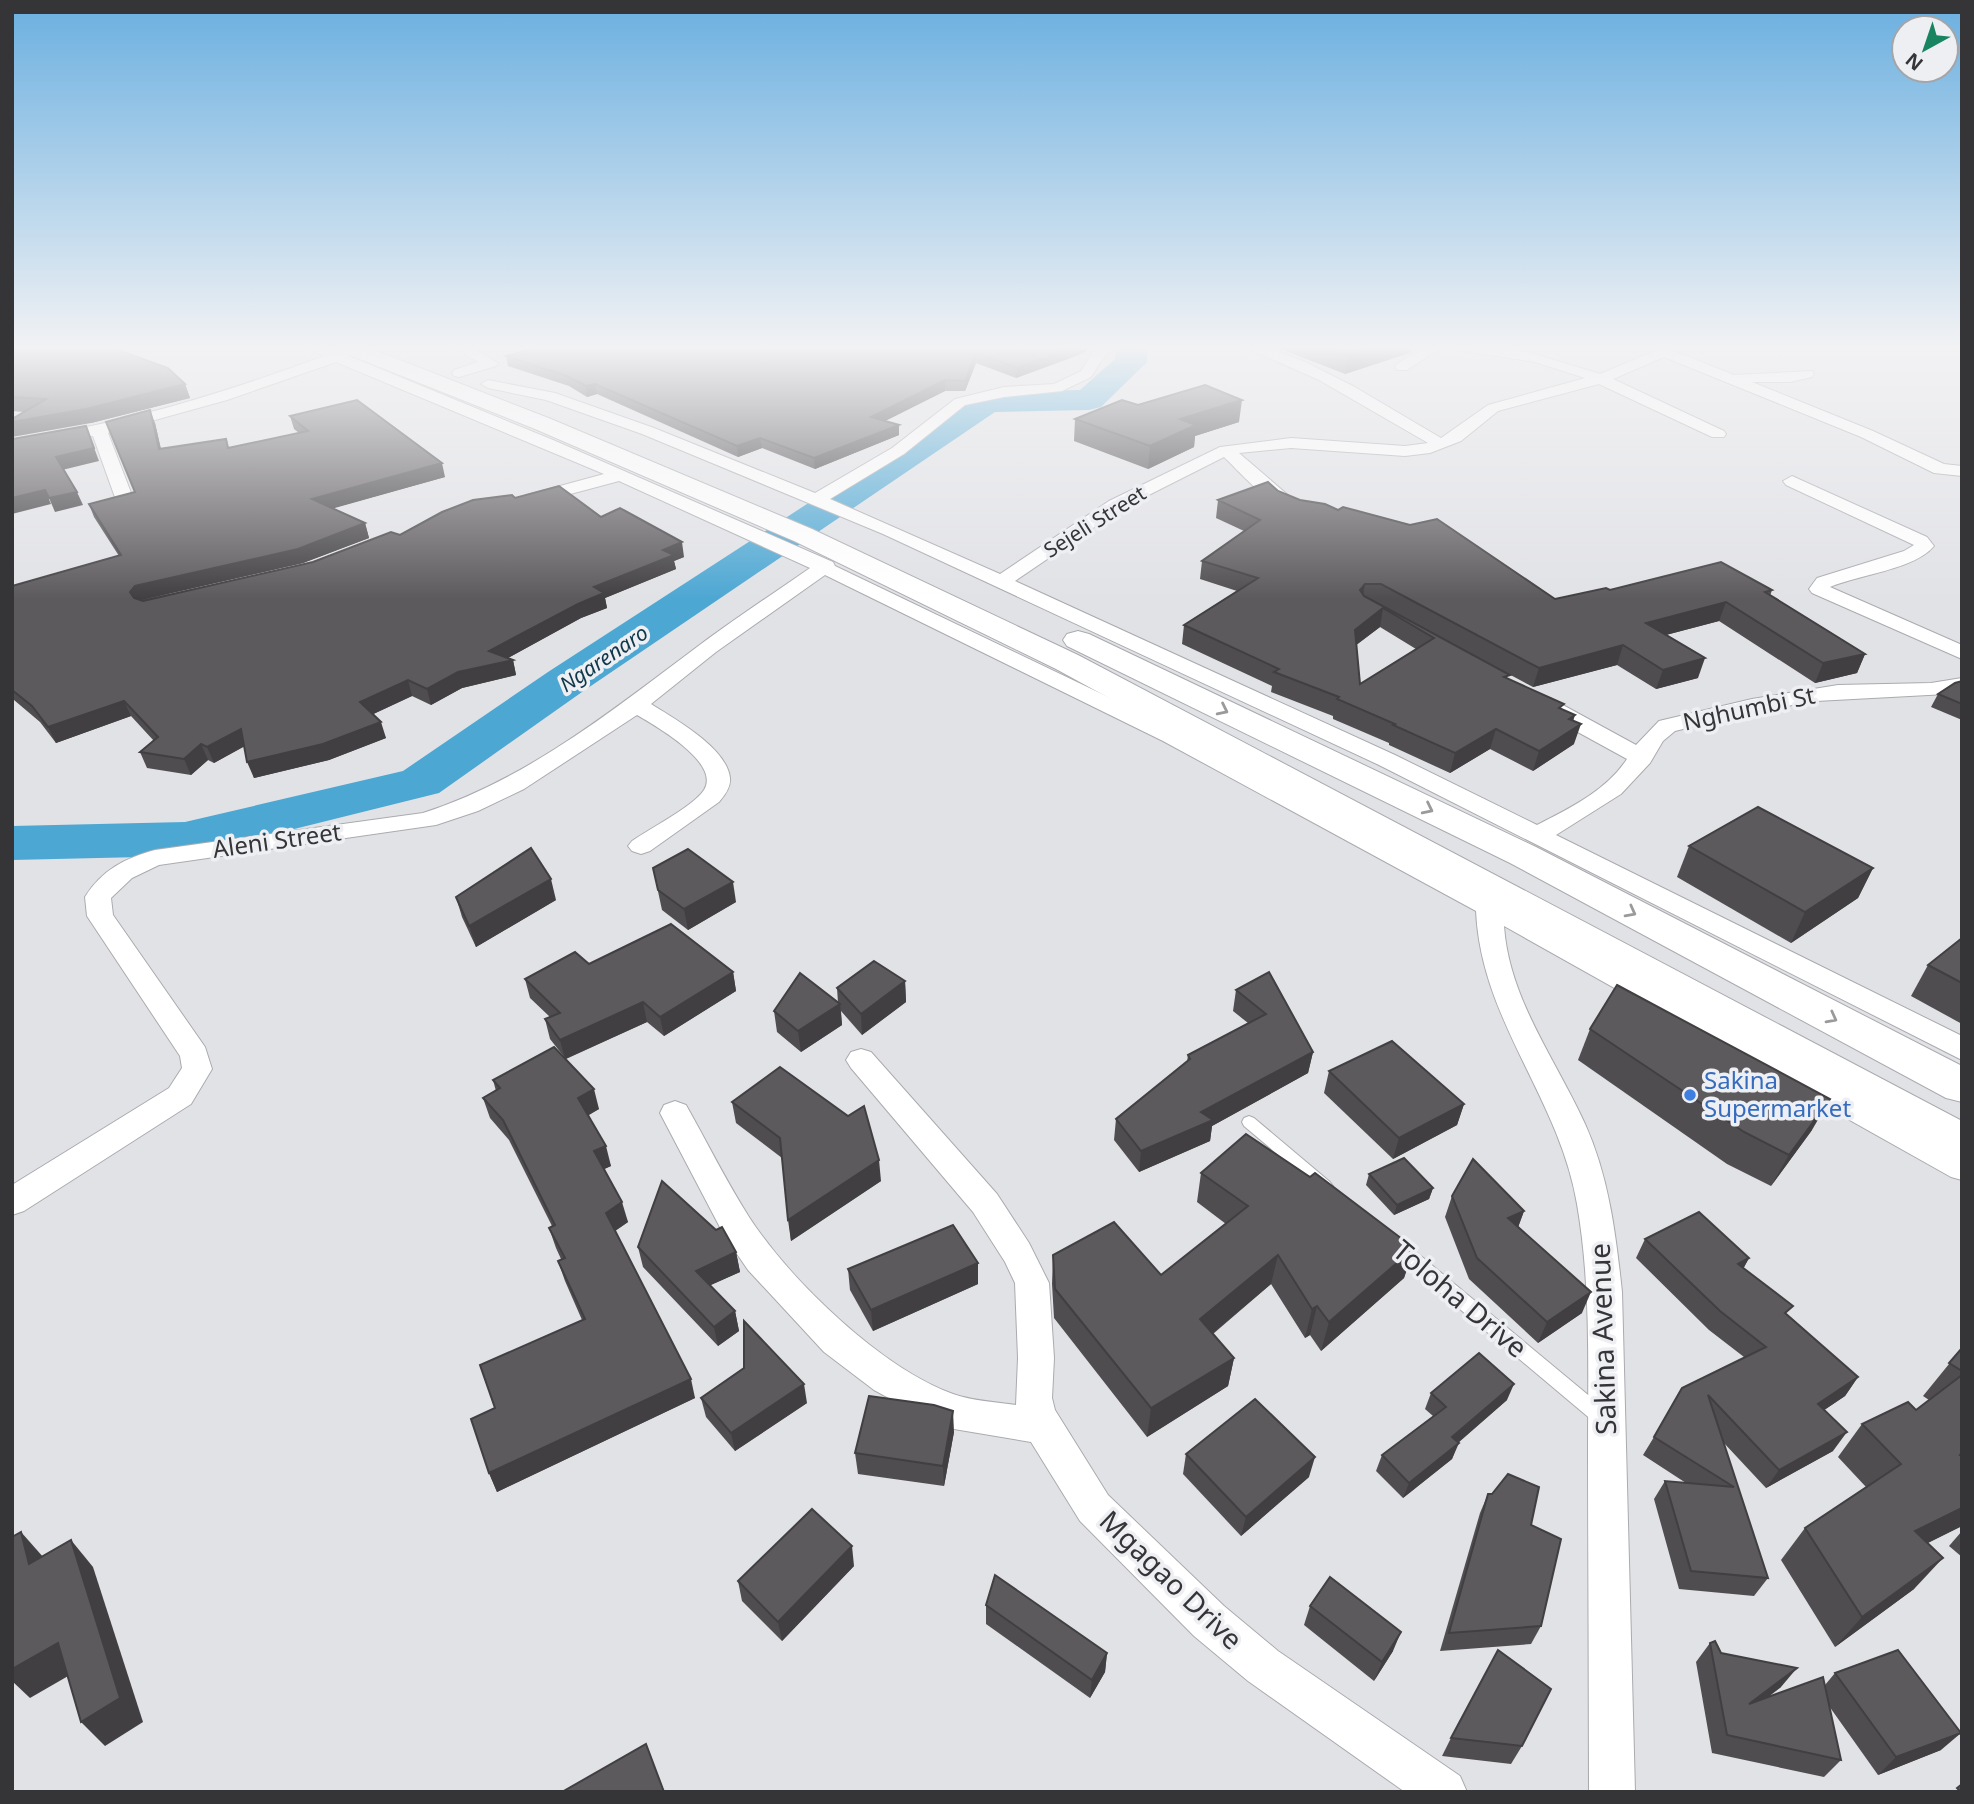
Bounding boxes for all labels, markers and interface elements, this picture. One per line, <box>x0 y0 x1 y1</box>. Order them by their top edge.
north arrow <box>1890 14 1960 84</box>
text: N <box>1900 47 1928 77</box>
street label: Sejeli Street <box>1038 478 1151 564</box>
water label: Ngarenaro <box>554 618 653 698</box>
street label: Nghumbi St <box>1680 677 1818 738</box>
one-way arrow <box>1216 702 1228 716</box>
one-way arrow <box>1421 801 1433 815</box>
street label: Aleni Street <box>210 814 343 865</box>
one-way arrow <box>1624 904 1636 917</box>
one-way arrow <box>1825 1010 1837 1023</box>
place label: Sakina Supermarket <box>1704 1063 1851 1124</box>
marker: Sakina Supermarket <box>1682 1087 1698 1103</box>
street label: Toloha Drive <box>1386 1231 1536 1366</box>
street label: Sakina Avenue <box>1580 1243 1624 1436</box>
street label: Mgagao Drive <box>1092 1501 1251 1657</box>

